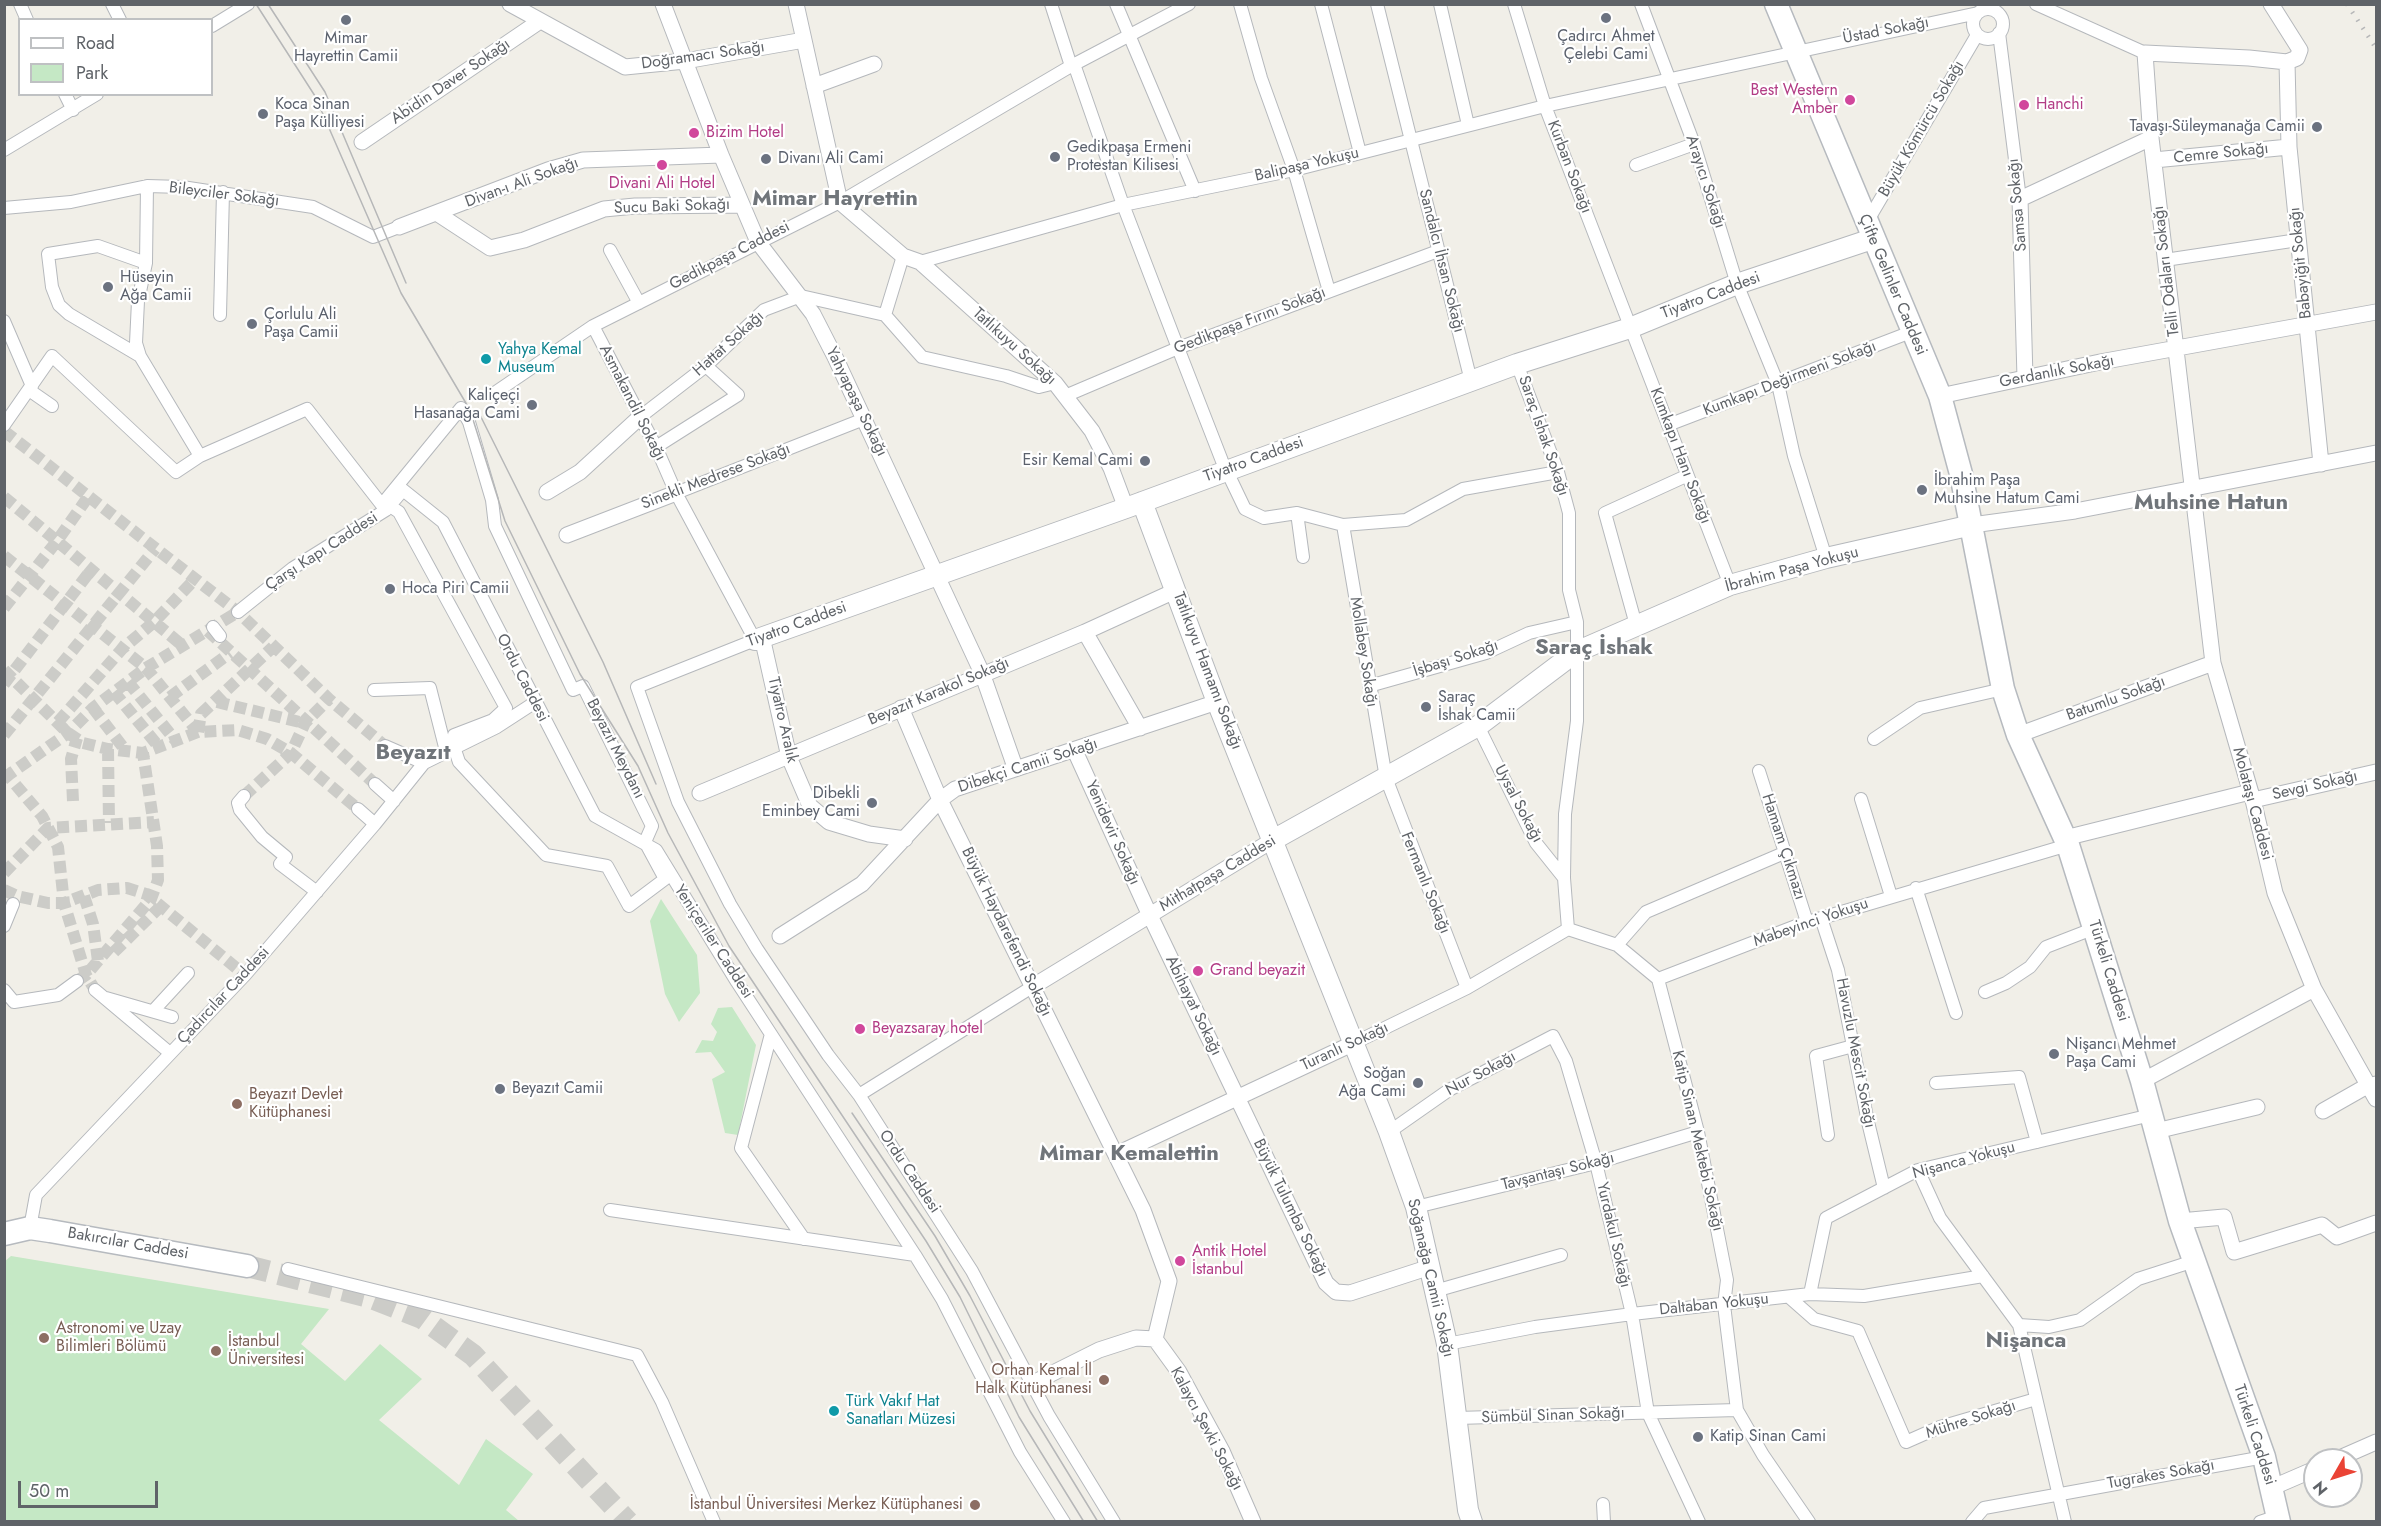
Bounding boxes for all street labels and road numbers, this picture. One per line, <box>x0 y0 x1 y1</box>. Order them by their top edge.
street label: Üstad Sokağı <box>1841 13 1931 49</box>
street label: Abidin Daver Sokağı <box>388 35 514 129</box>
street label: Doğramacı Sokağı <box>640 38 766 74</box>
street label: Büyük Kömürcü Sokağı <box>1875 57 1969 201</box>
street label: Kurban Sokağı <box>1542 118 1596 216</box>
street label: Arayıcı Sokağı <box>1681 133 1729 231</box>
street label: Cemre Sokağı <box>2173 139 2269 169</box>
street label: Balipaşa Yokuşu <box>1253 144 1361 186</box>
street label: Divan-ı Ali Sokağı <box>463 154 581 212</box>
street label: Samsa Sokağı <box>2004 158 2032 252</box>
street label: Bileyciler Sokağı <box>168 179 280 211</box>
street label: Sandalcı İhsan Sokağı <box>1414 187 1468 335</box>
street label: Sucu Baki Sokağı <box>614 195 730 219</box>
street label: Telli Odaları Sokağı <box>2149 205 2185 337</box>
street label: Babayiğit Sokağı <box>2286 206 2316 320</box>
street label: Çifte Gelinler Caddesi <box>1854 212 1930 358</box>
street label: Gedikpaşa Caddesi <box>667 217 793 295</box>
street label: Tiyatro Caddesi <box>1659 268 1763 324</box>
street label: Gedikpaşa Fırını Sokağı <box>1171 283 1329 359</box>
street label: Tatlıkuyu Sokağı <box>968 304 1060 390</box>
street label: Hattat Sokağı <box>690 307 768 381</box>
street label: Kumkapı Değirmeni Sokağı <box>1701 337 1879 421</box>
street label: Asmakandil Sokağı <box>594 342 670 464</box>
street label: Yahyapaşa Sokağı <box>821 344 891 460</box>
street label: Gerdanlık Sokağı <box>1998 351 2116 393</box>
street label: Saraç İshak Sokağı <box>1513 373 1573 499</box>
street label: Kumkapı Hanı Sokağı <box>1645 385 1715 527</box>
street label: Tiyatro Caddesi <box>1202 433 1306 487</box>
street label: Sinekli Medrese Sokağı <box>639 440 793 514</box>
street label: Çarşı Kapı Caddesi <box>262 509 382 595</box>
street label: İbrahim Paşa Yokuşu <box>1723 543 1861 597</box>
street label: Tatlıkuyu Hamamı Sokağı <box>1168 590 1246 752</box>
street label: Mollabey Sokağı <box>1345 596 1381 708</box>
street label: Tiyatro Caddesi <box>745 598 849 652</box>
street label: Ordu Caddesi <box>492 631 552 725</box>
street label: İşbaşı Sokağı <box>1411 636 1501 682</box>
street label: Beyazıt Karakol Sokağı <box>866 654 1012 730</box>
street label: Batumlu Sokağı <box>2064 672 2168 726</box>
street label: Tiyatro Aralık <box>763 675 801 765</box>
street label: Beyazıt Meydanı <box>582 696 648 802</box>
street label: Dibekçi Camii Sokağı <box>956 734 1100 798</box>
street label: Molataşı Caddesi <box>2228 746 2276 862</box>
street label: Uysal Sokağı <box>1490 762 1546 846</box>
street label: Sevgi Sokağı <box>2270 767 2360 805</box>
street label: Yenidevir Sokağı <box>1080 778 1144 888</box>
street label: Hamam Çıkmazı <box>1757 792 1809 902</box>
street label: Fermanlı Sokağı <box>1396 829 1454 937</box>
street label: Mithatpaşa Caddesi <box>1156 832 1280 916</box>
street label: Büyük Haydarefendi Sokağı <box>957 844 1055 1020</box>
street label: Yeniçeriler Caddesi <box>669 882 757 1002</box>
street label: Mabeyinci Yokuşu <box>1751 894 1871 952</box>
street label: Türkeli Caddesi <box>2084 918 2132 1024</box>
street label: Çadırcılar Caddesi <box>174 943 274 1049</box>
street label: Abihayat Sokağı <box>1161 953 1225 1059</box>
street label: Havuzlu Mescit Sokağı <box>1831 976 1879 1130</box>
street label: Turanlı Sokağı <box>1298 1018 1392 1076</box>
street label: Nur Sokağı <box>1443 1048 1519 1100</box>
street label: Katip Sinan Mektebi Sokağı <box>1667 1049 1727 1233</box>
street label: Ordu Caddesi <box>874 1127 944 1217</box>
street label: Büyük Tulumba Sokağı <box>1248 1136 1332 1280</box>
street label: Nişanca Yokuşu <box>1911 1138 2017 1184</box>
street label: Tavşantaşı Sokağı <box>1500 1149 1616 1195</box>
street label: Yurdakul Sokağı <box>1592 1180 1634 1290</box>
street label: Soğanağa Camii Sokağı <box>1402 1197 1458 1359</box>
street label: Bakırcılar Caddesi <box>66 1224 190 1264</box>
street label: Daltaban Yokuşu <box>1658 1290 1770 1320</box>
street label: Kalaycı Şevki Sokağı <box>1165 1364 1247 1494</box>
street label: Türkeli Caddesi <box>2229 1382 2279 1488</box>
street label: Mühre Sokağı <box>1924 1396 2018 1444</box>
street label: Sümbül Sinan Sokağı <box>1481 1404 1625 1428</box>
street label: Tugrakes Sokağı <box>2106 1456 2216 1494</box>

